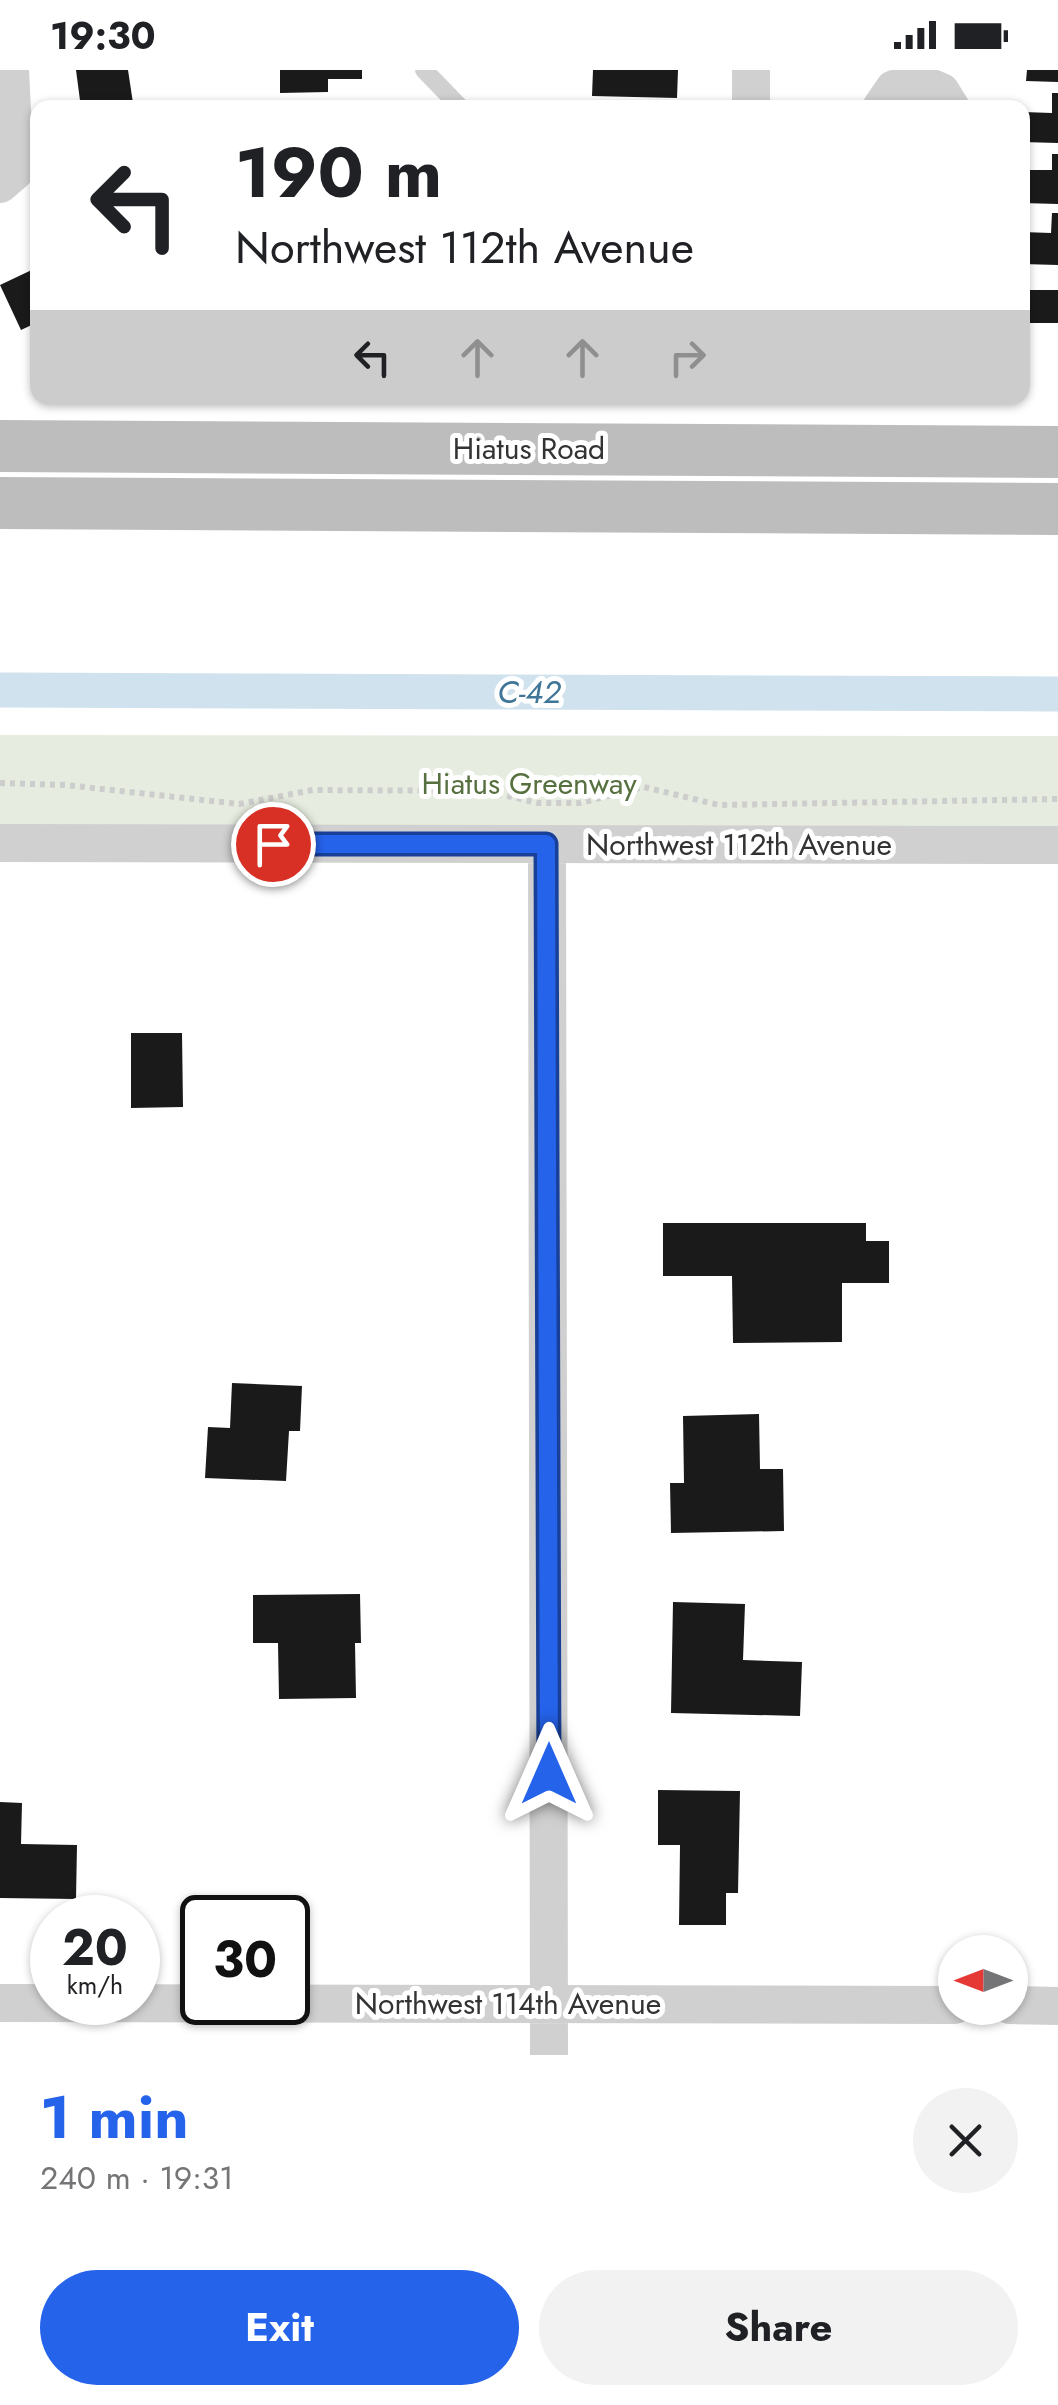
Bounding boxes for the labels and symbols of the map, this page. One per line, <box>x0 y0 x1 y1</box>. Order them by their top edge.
street label: Hiatus Road <box>453 427 605 470</box>
water label: C-42 <box>497 669 562 715</box>
park label: Hiatus Greenway <box>421 762 637 805</box>
pin <box>231 802 316 887</box>
street label: Northwest 112th Avenue <box>586 823 892 866</box>
position arrow <box>497 1722 601 1826</box>
speed limit sign: 30 <box>180 1895 310 2025</box>
north arrow <box>938 1935 1028 2025</box>
street label: Northwest 114th Avenue <box>355 1982 661 2025</box>

